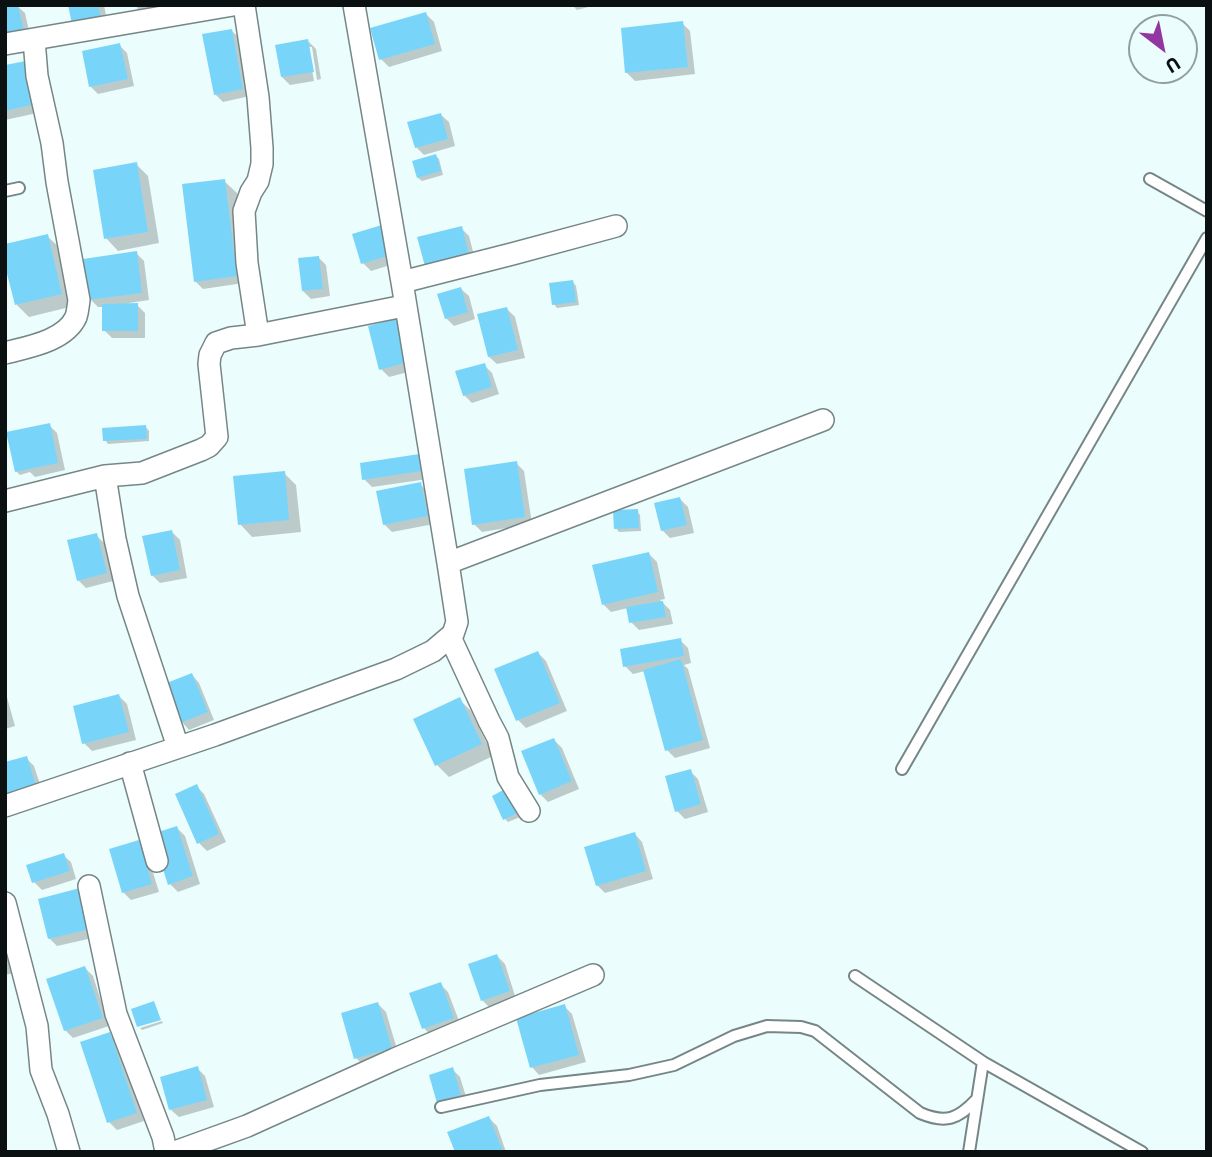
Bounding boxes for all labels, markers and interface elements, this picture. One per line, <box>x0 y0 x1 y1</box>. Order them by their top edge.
north arrow <box>1128 14 1198 84</box>
text: U <box>1161 51 1185 79</box>

